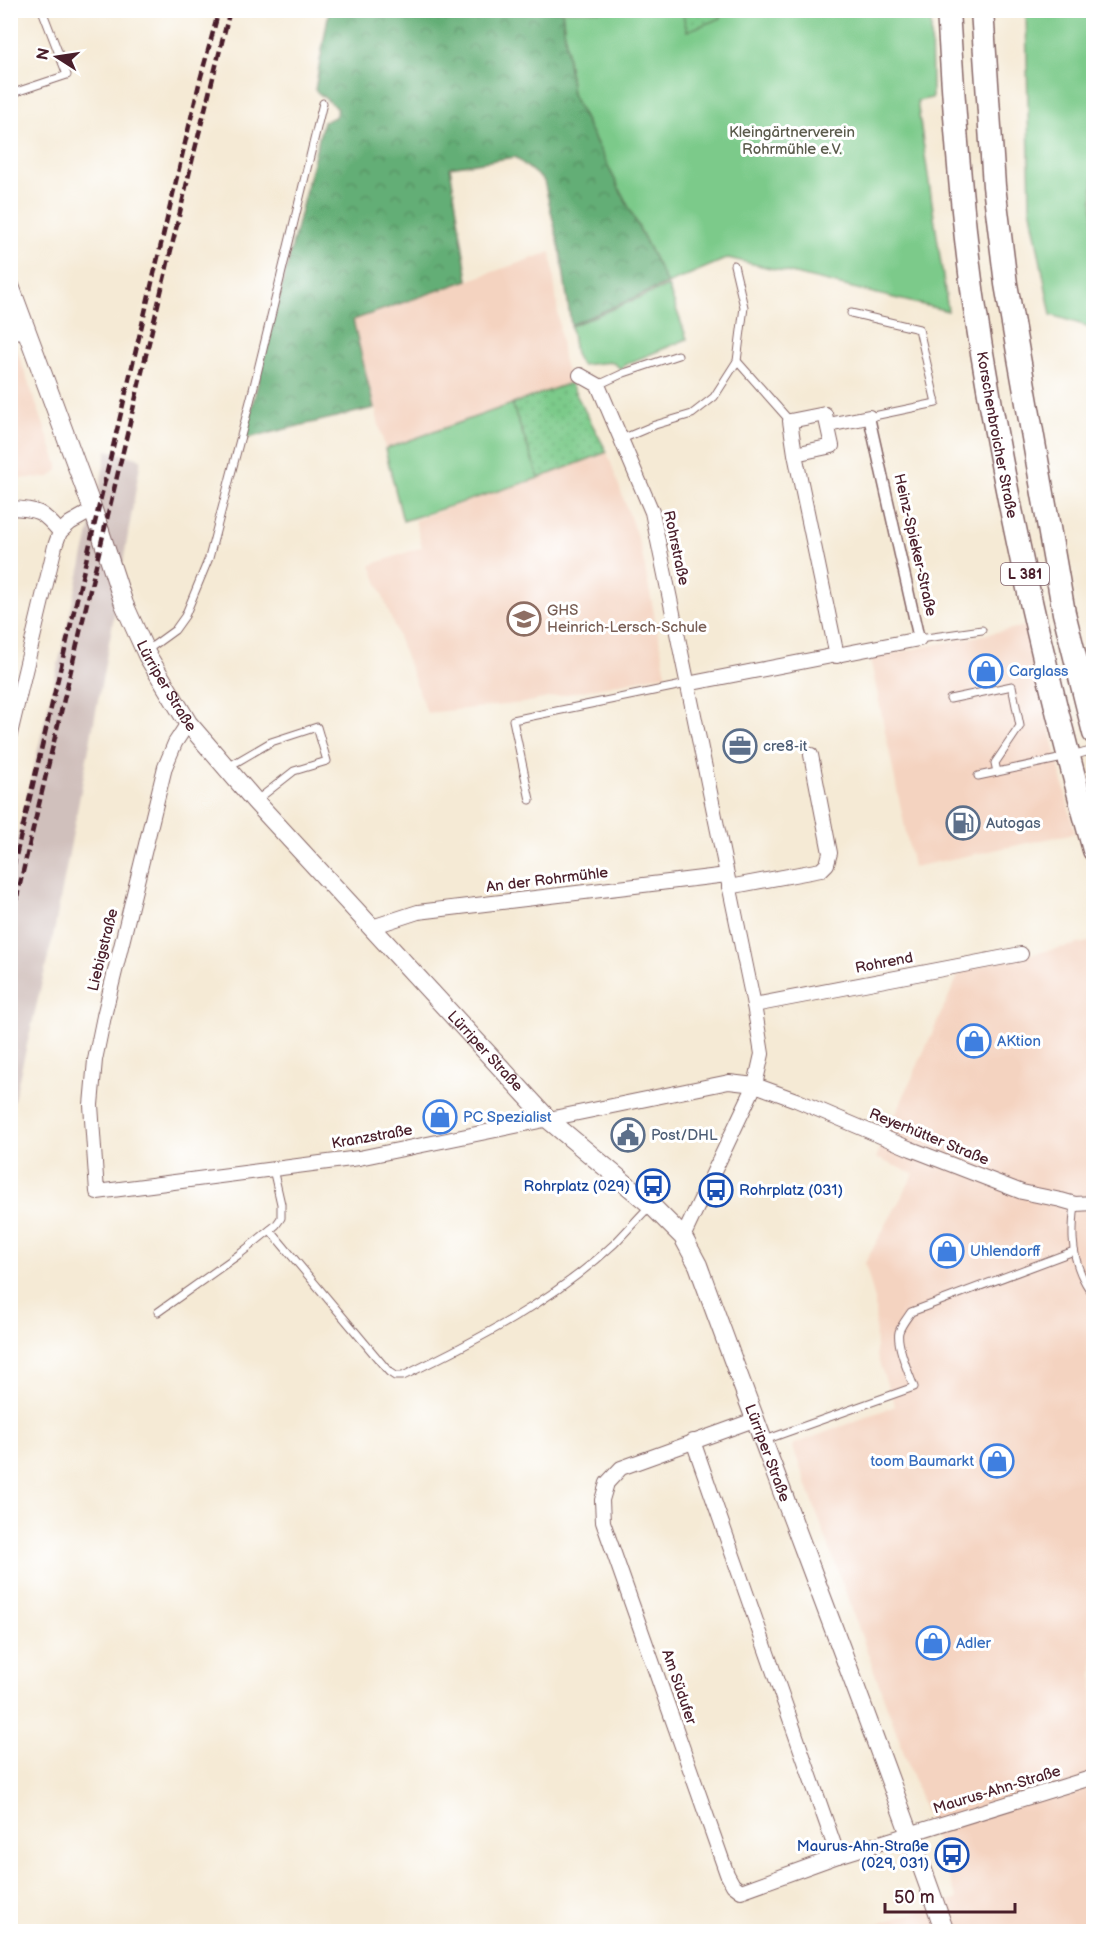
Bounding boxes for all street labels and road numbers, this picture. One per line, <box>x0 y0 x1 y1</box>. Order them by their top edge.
street label: Korschenbroicher Straße <box>972 350 1022 520</box>
street label: Heinz-Spieker-Straße <box>889 472 941 618</box>
street label: Rohrstraße <box>659 509 693 587</box>
road number: L 381 <box>1001 563 1049 585</box>
street label: Lürriper Straße <box>132 637 201 735</box>
street label: An der Rohrmühle <box>485 863 609 897</box>
street label: Liebigstraße <box>84 907 122 993</box>
street label: Rohrend <box>853 948 915 978</box>
street label: Lürriper Straße <box>444 1007 527 1095</box>
street label: Reyerhütter Straße <box>866 1104 992 1170</box>
street label: Kranzstraße <box>330 1121 414 1153</box>
street label: Lürriper Straße <box>741 1401 795 1504</box>
street label: Am Südufer <box>657 1647 701 1728</box>
street label: Maurus-Ahn-Straße <box>931 1762 1063 1818</box>

